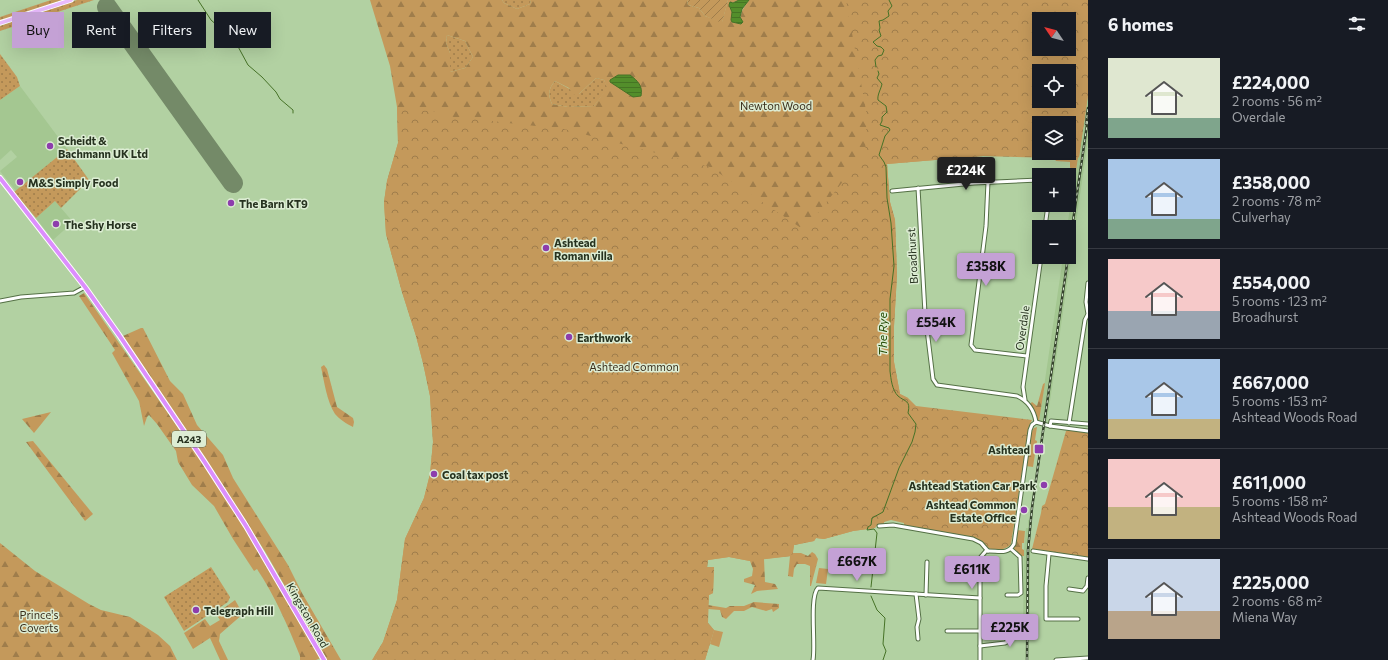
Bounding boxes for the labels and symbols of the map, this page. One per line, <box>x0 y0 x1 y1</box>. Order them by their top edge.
north arrow <box>1032 12 1076 56</box>
park label: Newton Wood <box>740 99 812 112</box>
place label: Scheidt & Bachmann UK Ltd <box>58 134 148 160</box>
marker: Scheidt & Bachmann UK Ltd <box>45 141 55 151</box>
pin: £224K <box>938 157 994 191</box>
place label: M&S Simply Food <box>28 176 118 189</box>
marker: M&S Simply Food <box>15 177 25 187</box>
place label: The Barn KT9 <box>239 197 308 210</box>
marker: The Barn KT9 <box>226 198 236 208</box>
place label: The Shy Horse <box>64 218 137 231</box>
marker: The Shy Horse <box>51 219 61 229</box>
street label: Broadhurst <box>904 227 920 284</box>
place label: Ashtead Roman villa <box>554 236 613 262</box>
marker: Ashtead Roman villa <box>541 243 551 253</box>
pin: £358K <box>958 253 1014 287</box>
street label: Overdale <box>1012 305 1032 351</box>
pin: £554K <box>908 309 964 343</box>
water label: The Rye <box>875 312 889 356</box>
place label: Earthwork <box>577 331 632 344</box>
marker: Earthwork <box>564 332 574 342</box>
park label: Ashtead Common <box>589 360 679 373</box>
road number: A243 <box>172 431 206 447</box>
place label: Ashtead <box>988 443 1030 456</box>
marker: Ashtead <box>1033 443 1045 455</box>
place label: Coal tax post <box>442 468 509 481</box>
marker: Coal tax post <box>429 469 439 479</box>
place label: Ashtead Station Car Park <box>908 479 1037 492</box>
marker: Ashtead Station Car Park <box>1039 480 1049 490</box>
place label: Ashtead Common Estate Office <box>926 498 1016 524</box>
marker: Ashtead Common Estate Office <box>1019 505 1029 515</box>
pin: £667K <box>829 548 885 582</box>
pin: £611K <box>944 556 1000 590</box>
street label: Kingston Road <box>284 580 332 650</box>
place label: Telegraph Hill <box>204 604 273 617</box>
marker: Telegraph Hill <box>191 605 201 615</box>
park label: Prince's Coverts <box>19 608 59 634</box>
pin: £225K <box>982 614 1038 648</box>

